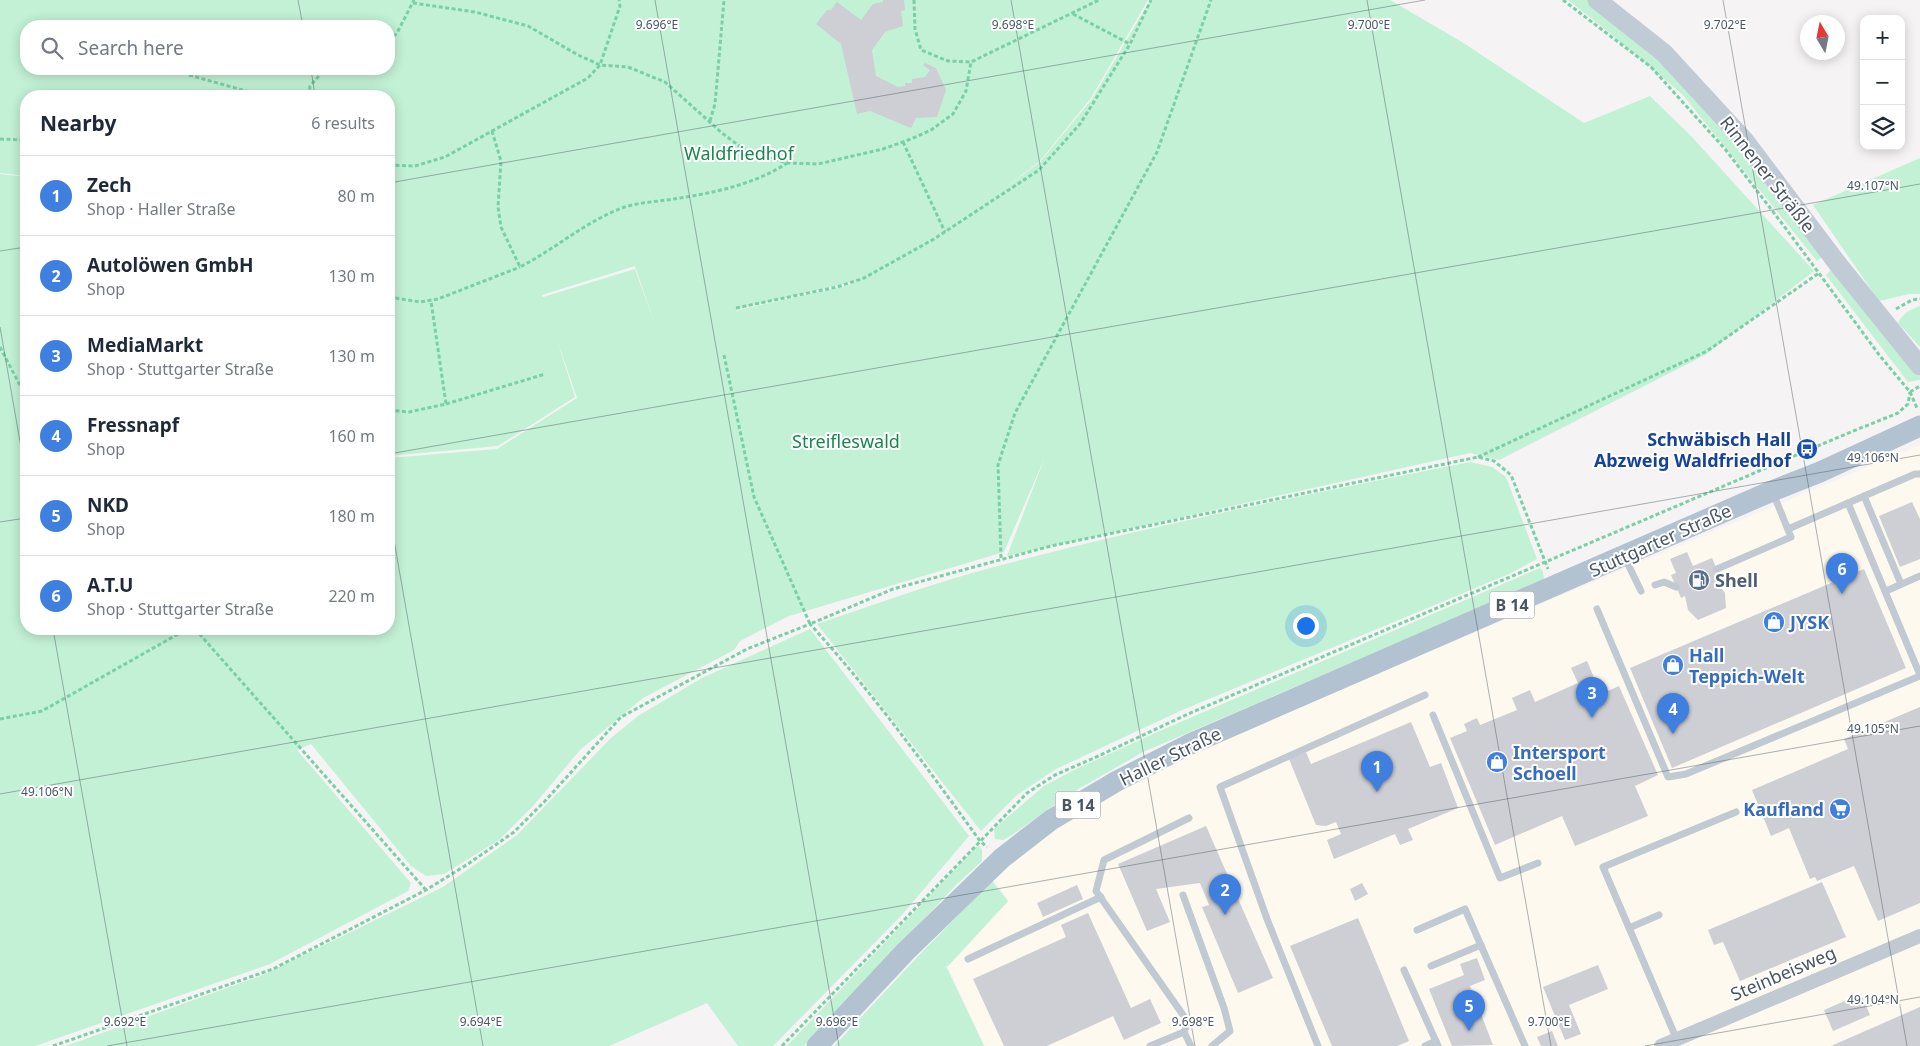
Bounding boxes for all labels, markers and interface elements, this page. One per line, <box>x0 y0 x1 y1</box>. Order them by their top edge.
north arrow <box>1800 15 1845 60</box>
map controls <box>1860 15 1905 150</box>
button: + <box>1860 15 1905 60</box>
text: 9.696°E <box>636 16 678 33</box>
text: 9.698°E <box>992 16 1034 33</box>
text: 9.700°E <box>1348 16 1390 33</box>
text: 9.702°E <box>1704 16 1746 33</box>
search box <box>20 20 395 75</box>
icon: search <box>38 34 66 62</box>
text: Search here <box>78 35 184 61</box>
button: − <box>1860 60 1905 105</box>
button: layers <box>1860 105 1905 150</box>
text: Nearby <box>40 109 116 137</box>
street label: Rinnener Sträßle <box>1715 111 1821 237</box>
text: 6 results <box>311 112 375 134</box>
park label: Waldfriedhof <box>684 141 795 165</box>
text: Zech <box>87 172 132 198</box>
text: 49.107°N <box>1847 177 1899 194</box>
text: 1 <box>51 185 61 207</box>
text: 80 m <box>338 185 375 207</box>
text: Shop · Haller Straße <box>87 198 236 220</box>
text: Autolöwen GmbH <box>87 252 254 278</box>
text: 2 <box>51 265 61 287</box>
text: 130 m <box>328 265 375 287</box>
text: Shop <box>87 278 125 300</box>
text: MediaMarkt <box>87 332 203 358</box>
text: 3 <box>51 345 61 367</box>
text: 130 m <box>328 345 375 367</box>
text: Shop · Stuttgarter Straße <box>87 358 274 380</box>
text: Fressnapf <box>87 412 179 438</box>
text: 4 <box>51 425 61 447</box>
text: 160 m <box>328 425 375 447</box>
place label: Schwäbisch Hall Abzweig Waldfriedhof <box>1594 427 1792 472</box>
park label: Streifleswald <box>792 429 900 453</box>
bus stop icon: Schwäbisch Hall Abzweig Waldfriedhof <box>1795 437 1819 461</box>
text: Shop <box>87 438 125 460</box>
text: 49.106°N <box>1847 449 1899 466</box>
text: NKD <box>87 492 129 518</box>
street label: Stuttgarter Straße <box>1585 498 1735 582</box>
text: 5 <box>51 505 61 527</box>
text: 180 m <box>328 505 375 527</box>
text: Shop <box>87 518 125 540</box>
pin: 6 <box>1826 553 1858 594</box>
fuel station icon: Shell <box>1687 568 1711 592</box>
place label: Shell <box>1715 568 1758 592</box>
text: A.T.U <box>87 572 133 598</box>
text: 6 <box>51 585 61 607</box>
text: 220 m <box>328 585 375 607</box>
road number: B 14 <box>1490 592 1534 618</box>
text: Shop · Stuttgarter Straße <box>87 598 274 620</box>
shop icon: JYSK <box>1762 610 1786 634</box>
place label: JYSK <box>1788 610 1829 634</box>
your location <box>1293 613 1319 639</box>
place label: Hall Teppich-Welt <box>1689 643 1805 688</box>
shop icon: Hall Teppich-Welt <box>1661 653 1685 677</box>
pin: 3 <box>1576 677 1608 718</box>
pin: 4 <box>1657 693 1689 734</box>
text: 49.105°N <box>1847 720 1899 737</box>
street label: Haller Straße <box>1115 721 1225 791</box>
place label: Intersport Schoell <box>1513 740 1606 785</box>
shop icon: Intersport Schoell <box>1485 750 1509 774</box>
pin: 1 <box>1361 751 1393 792</box>
text: 49.106°N <box>21 783 73 800</box>
road number: B 14 <box>1056 792 1100 818</box>
place label: Kaufland <box>1743 797 1824 821</box>
supermarket icon: Kaufland <box>1828 797 1852 821</box>
pin: 2 <box>1209 874 1241 915</box>
street label: Steinbeisweg <box>1727 940 1839 1006</box>
pin: 5 <box>1453 990 1485 1031</box>
text: 49.104°N <box>1847 991 1899 1008</box>
text: 9.692°E <box>104 1013 146 1030</box>
text: 9.694°E <box>460 1013 502 1030</box>
text: 9.696°E <box>816 1013 858 1030</box>
text: 9.698°E <box>1172 1013 1214 1030</box>
text: 9.700°E <box>1528 1013 1570 1030</box>

